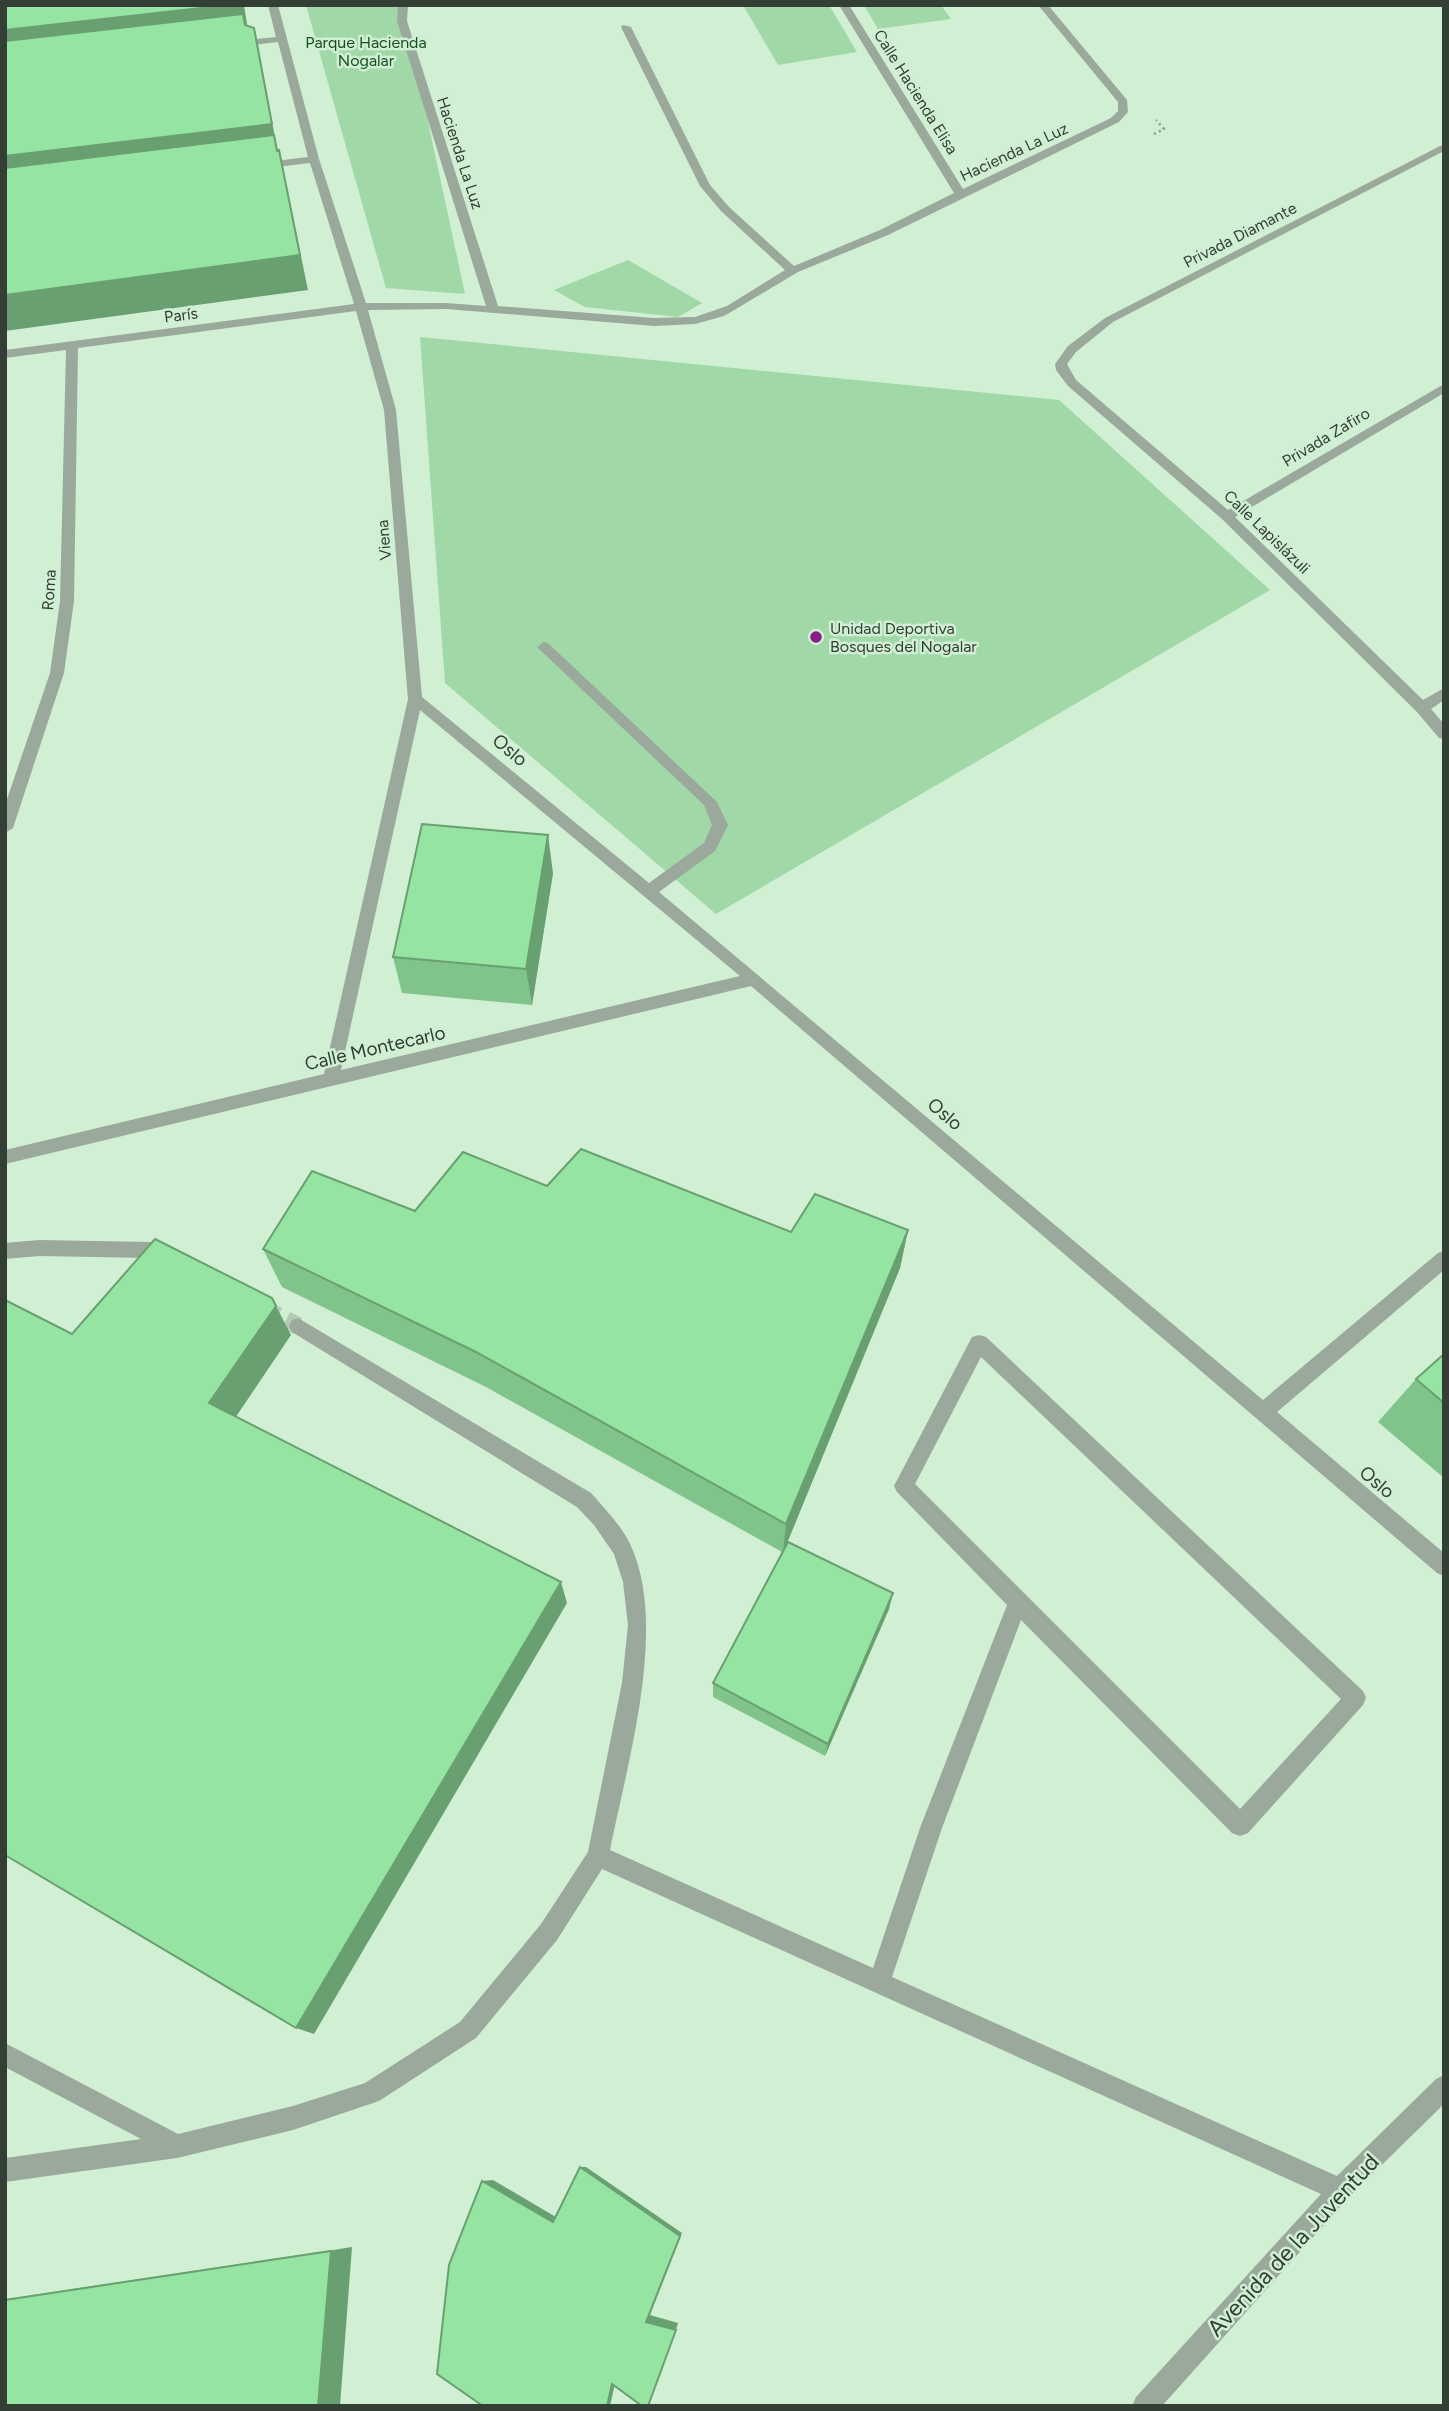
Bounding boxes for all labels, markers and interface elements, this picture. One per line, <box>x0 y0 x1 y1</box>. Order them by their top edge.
street label: Calle Hacienda Elisa <box>870 26 962 158</box>
park label: Parque Hacienda Nogalar <box>305 33 427 70</box>
street label: Hacienda La Luz <box>433 94 487 212</box>
street label: Hacienda La Luz <box>957 119 1071 185</box>
street label: Privada Diamante <box>1180 198 1300 272</box>
street label: París <box>163 304 199 326</box>
street label: Privada Zafiro <box>1279 403 1373 471</box>
street label: Calle Lapislázuli <box>1220 486 1314 578</box>
street label: Viena <box>373 519 395 561</box>
street label: Roma <box>38 569 60 611</box>
place label: Unidad Deportiva Bosques del Nogalar <box>830 619 977 656</box>
marker: Unidad Deportiva Bosques del Nogalar <box>808 629 824 645</box>
street label: Oslo <box>488 729 532 771</box>
street label: Calle Montecarlo <box>302 1021 448 1075</box>
street label: Oslo <box>923 1093 967 1135</box>
street label: Oslo <box>1355 1461 1399 1503</box>
street label: Avenida de la Juventud <box>1201 2148 1385 2342</box>

